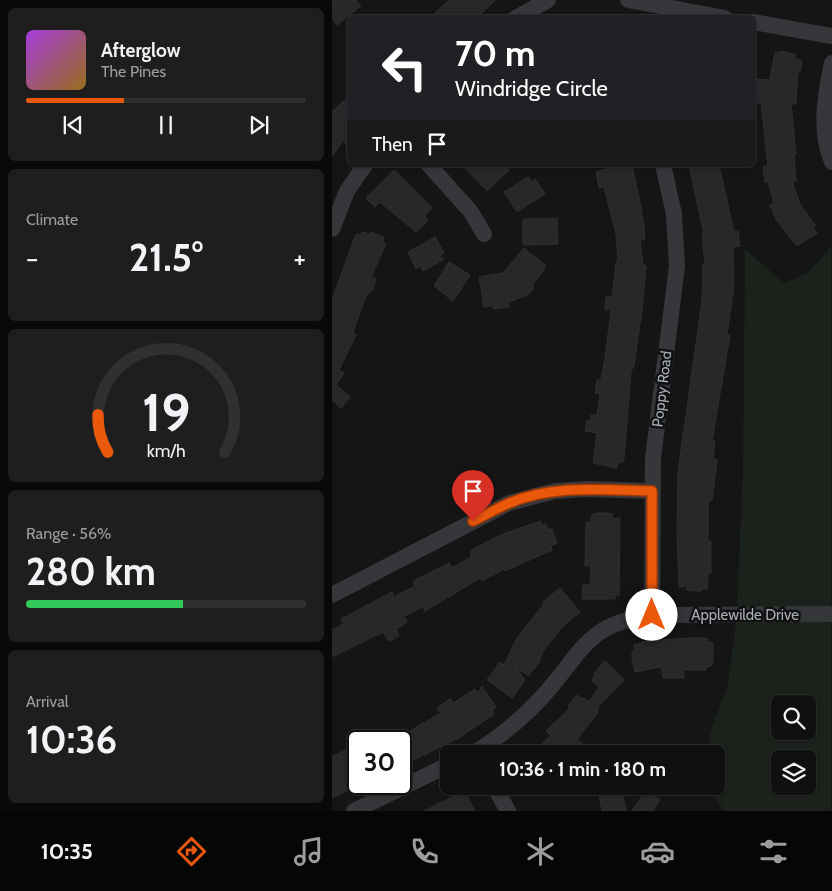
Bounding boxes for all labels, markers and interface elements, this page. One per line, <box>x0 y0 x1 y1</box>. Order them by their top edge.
text: 70 m <box>455 32 536 75</box>
icon: left <box>372 35 437 100</box>
text: Afterglow <box>101 39 181 62</box>
text: The Pines <box>101 62 166 81</box>
text: Windridge Circle <box>455 75 608 102</box>
icon: previous <box>59 111 87 139</box>
icon: pause <box>152 111 180 139</box>
icon: next <box>245 111 273 139</box>
icon: arrive <box>423 130 451 158</box>
text: Then <box>372 133 413 156</box>
text: Climate <box>26 210 78 229</box>
text: 21.5° <box>129 234 203 281</box>
text: − <box>26 241 38 275</box>
text: + <box>294 241 306 275</box>
street label: Poppy Road <box>648 350 676 428</box>
text: 19 <box>142 381 190 444</box>
text: km/h <box>146 440 186 461</box>
pin <box>452 470 494 521</box>
icon: arrive <box>459 477 487 505</box>
text: Range · 56% <box>26 524 112 543</box>
text: 280 km <box>26 548 156 595</box>
position arrow <box>625 588 677 640</box>
street label: Applewilde Drive <box>691 606 799 624</box>
text: Arrival <box>26 692 69 711</box>
map controls <box>771 695 816 795</box>
button: search <box>771 695 816 740</box>
text: 10:36 <box>26 716 117 763</box>
speed limit sign: 30 <box>347 730 412 795</box>
button: layers <box>771 750 816 795</box>
text: 10:36 · 1 min · 180 m <box>499 758 666 781</box>
icon: directions <box>174 834 209 869</box>
icon: music <box>291 834 326 869</box>
icon: phone <box>407 834 442 869</box>
icon: climate <box>523 834 558 869</box>
icon: car <box>640 834 675 869</box>
icon: filters <box>756 834 791 869</box>
text: 10:35 <box>41 838 93 865</box>

